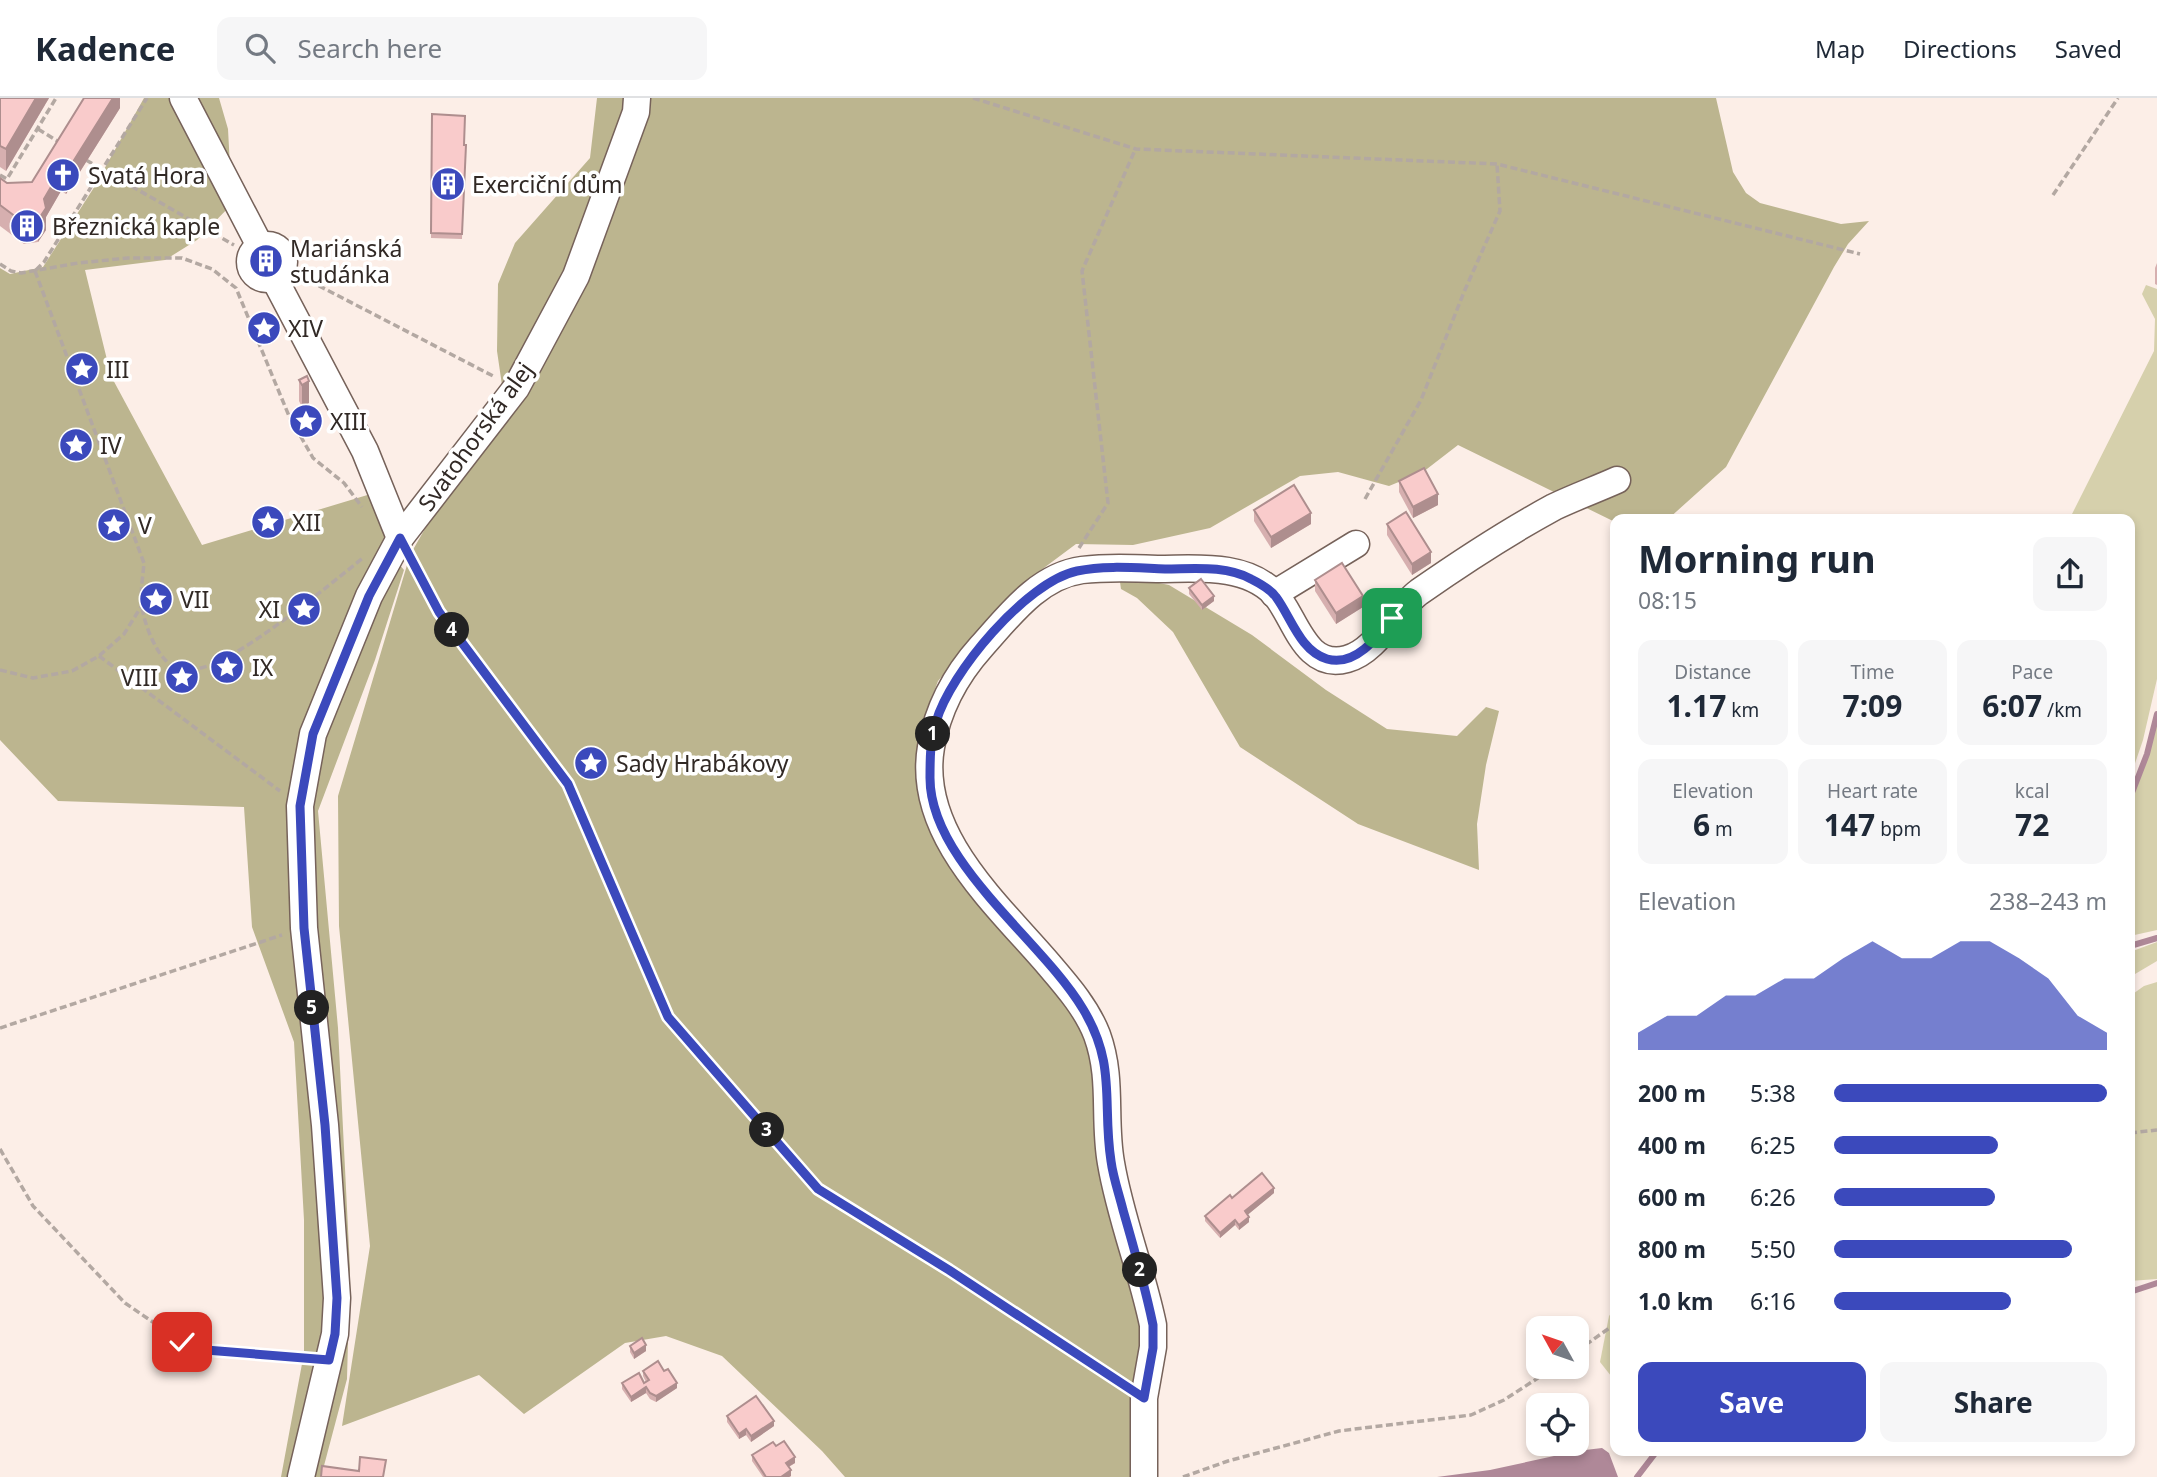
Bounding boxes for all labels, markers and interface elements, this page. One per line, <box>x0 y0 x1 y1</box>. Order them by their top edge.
search box <box>217 17 707 80</box>
text: Kadence <box>35 26 175 71</box>
icon: search <box>241 29 279 67</box>
text: Search here <box>297 30 442 66</box>
text: Map <box>1815 32 1865 65</box>
text: Directions <box>1903 32 2017 65</box>
text: Saved <box>2055 32 2122 65</box>
church icon: Svatá Hora <box>44 156 82 194</box>
place label: Svatá Hora <box>88 159 205 191</box>
building icon: Exerciční dům <box>429 165 467 203</box>
place label: Exerciční dům <box>472 168 623 200</box>
building icon: Březnická kaple <box>8 207 46 245</box>
place label: Březnická kaple <box>52 210 220 242</box>
place label: Mariánská studánka <box>290 232 403 290</box>
building icon: Mariánská studánka <box>247 242 285 280</box>
place icon: XIV <box>245 309 283 347</box>
place label: XIV <box>288 312 323 344</box>
place icon: III <box>63 350 101 388</box>
place label: III <box>106 353 129 385</box>
street label: Svatohorská alej <box>410 355 540 517</box>
place icon: XIII <box>287 402 325 440</box>
place label: XIII <box>330 405 367 437</box>
place icon: IV <box>57 426 95 464</box>
place label: IV <box>100 429 122 461</box>
place icon: XII <box>249 503 287 541</box>
place icon: V <box>95 506 133 544</box>
place label: XII <box>292 506 321 538</box>
place label: V <box>138 509 152 541</box>
text: Morning run <box>1638 532 1876 584</box>
button: share <box>2033 537 2107 611</box>
place icon: VII <box>137 580 175 618</box>
place label: VII <box>180 583 209 615</box>
text: 08:15 <box>1638 584 1697 616</box>
pin <box>1362 588 1422 648</box>
place icon: XI <box>285 590 323 628</box>
place label: XI <box>259 593 280 625</box>
icon: arrive <box>1373 599 1411 637</box>
pin: 4 <box>434 612 470 648</box>
text: 4 <box>446 616 457 642</box>
place icon: IX <box>208 648 246 686</box>
place label: IX <box>252 651 274 683</box>
place icon: VIII <box>163 658 201 696</box>
text: Distance <box>1674 659 1751 685</box>
text: Time <box>1851 659 1894 685</box>
text: Pace <box>2011 659 2053 685</box>
place label: VIII <box>121 661 158 693</box>
text: 1.17 <box>1666 685 1726 726</box>
text: 7:09 <box>1843 685 1902 726</box>
text: 6:07 <box>1982 685 2042 726</box>
text: km <box>1726 697 1759 723</box>
text: /km <box>2042 697 2082 723</box>
pin: 1 <box>916 716 950 752</box>
text: 1 <box>927 720 938 746</box>
place icon: Sady Hrabákovy <box>572 744 610 782</box>
place label: Sady Hrabákovy <box>616 747 789 779</box>
text: Elevation <box>1672 778 1753 804</box>
text: Heart rate <box>1827 778 1918 804</box>
text: kcal <box>2015 778 2050 804</box>
text: 6 <box>1693 804 1710 845</box>
text: 147 <box>1824 804 1875 845</box>
text: 72 <box>2015 804 2049 845</box>
text: m <box>1710 816 1733 842</box>
text: bpm <box>1875 816 1921 842</box>
text: Elevation <box>1638 885 1736 917</box>
text: 238–243 m <box>1989 885 2107 917</box>
pin: 5 <box>294 990 330 1026</box>
text: 5 <box>306 994 317 1020</box>
text: 200 m <box>1638 1077 1706 1109</box>
text: 5:38 <box>1750 1077 1796 1109</box>
pin: 3 <box>750 1112 784 1148</box>
text: 3 <box>761 1116 772 1142</box>
text: 400 m <box>1638 1129 1706 1161</box>
text: 6:25 <box>1750 1129 1796 1161</box>
text: 600 m <box>1638 1181 1706 1213</box>
text: 6:26 <box>1750 1181 1796 1213</box>
text: 800 m <box>1638 1233 1706 1265</box>
text: 5:50 <box>1750 1233 1796 1265</box>
pin: 2 <box>1122 1252 1158 1288</box>
text: 2 <box>1134 1256 1145 1282</box>
text: 1.0 km <box>1638 1285 1713 1317</box>
text: 6:16 <box>1750 1285 1796 1317</box>
pin <box>152 1312 212 1372</box>
north arrow <box>1526 1316 1589 1379</box>
map controls <box>1526 1316 1589 1456</box>
icon: check <box>163 1323 201 1361</box>
button: Save <box>1638 1362 1866 1442</box>
button: Share <box>1880 1362 2107 1442</box>
button: locate <box>1526 1393 1589 1456</box>

